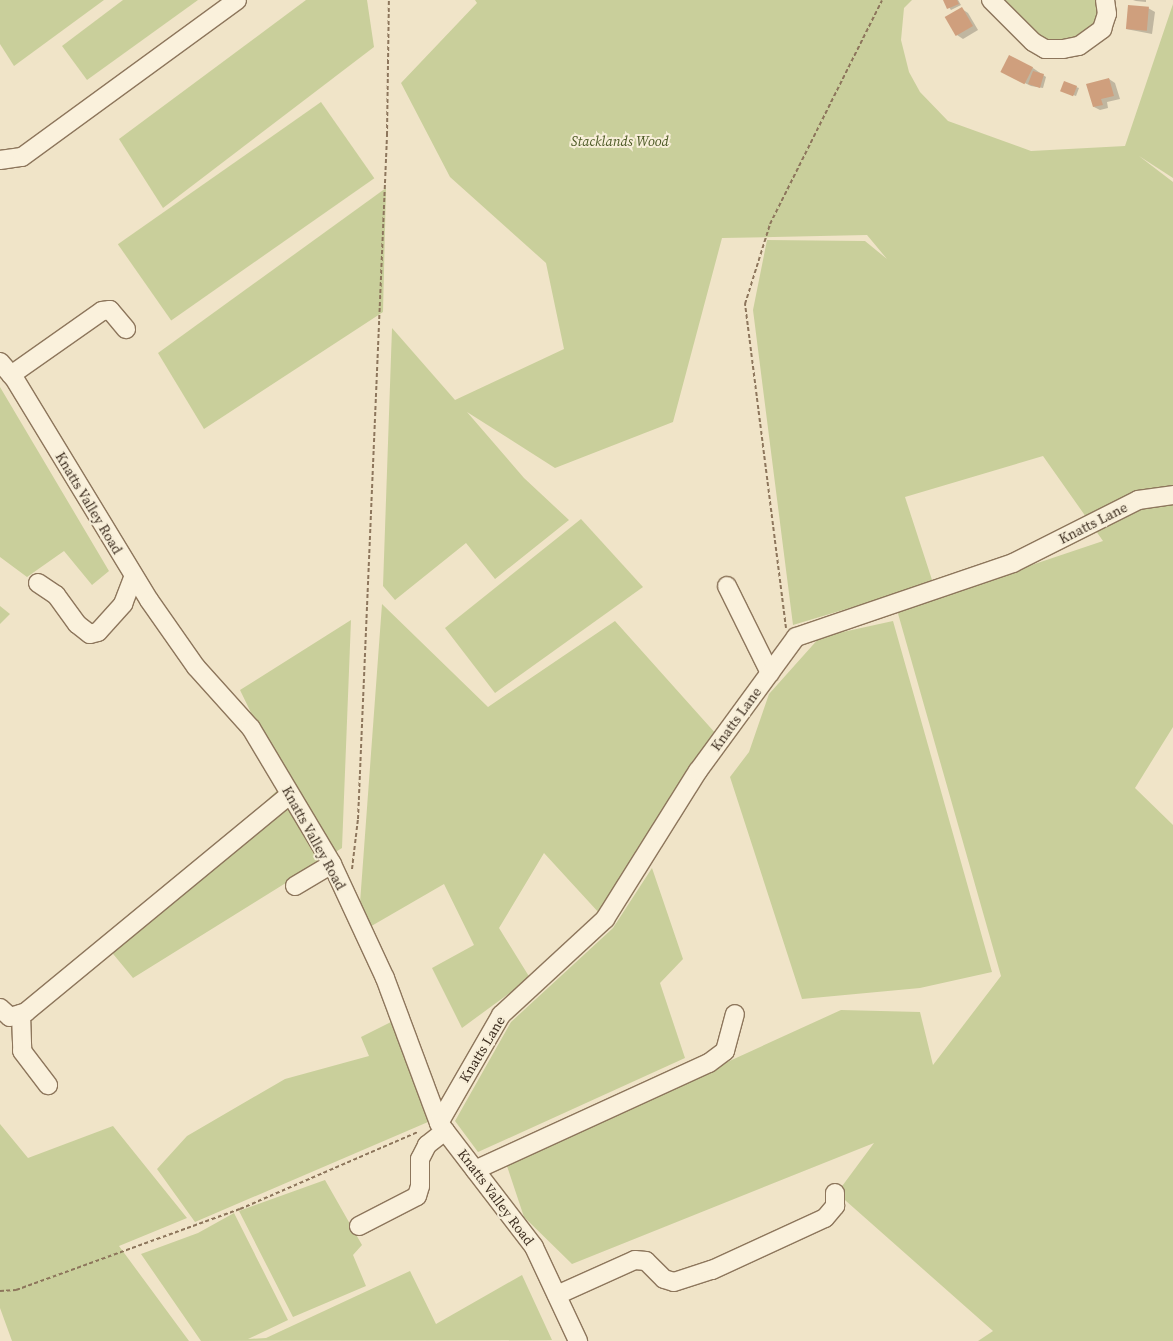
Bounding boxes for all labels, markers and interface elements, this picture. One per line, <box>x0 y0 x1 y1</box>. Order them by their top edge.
park label: Stacklands Wood <box>571 133 669 149</box>
street label: Knatts Valley Road <box>52 449 126 557</box>
street label: Knatts Lane <box>1056 499 1130 547</box>
street label: Knatts Lane <box>707 684 765 754</box>
street label: Knatts Valley Road <box>278 783 350 893</box>
street label: Knatts Lane <box>456 1013 508 1085</box>
street label: Knatts Valley Road <box>454 1145 538 1249</box>

